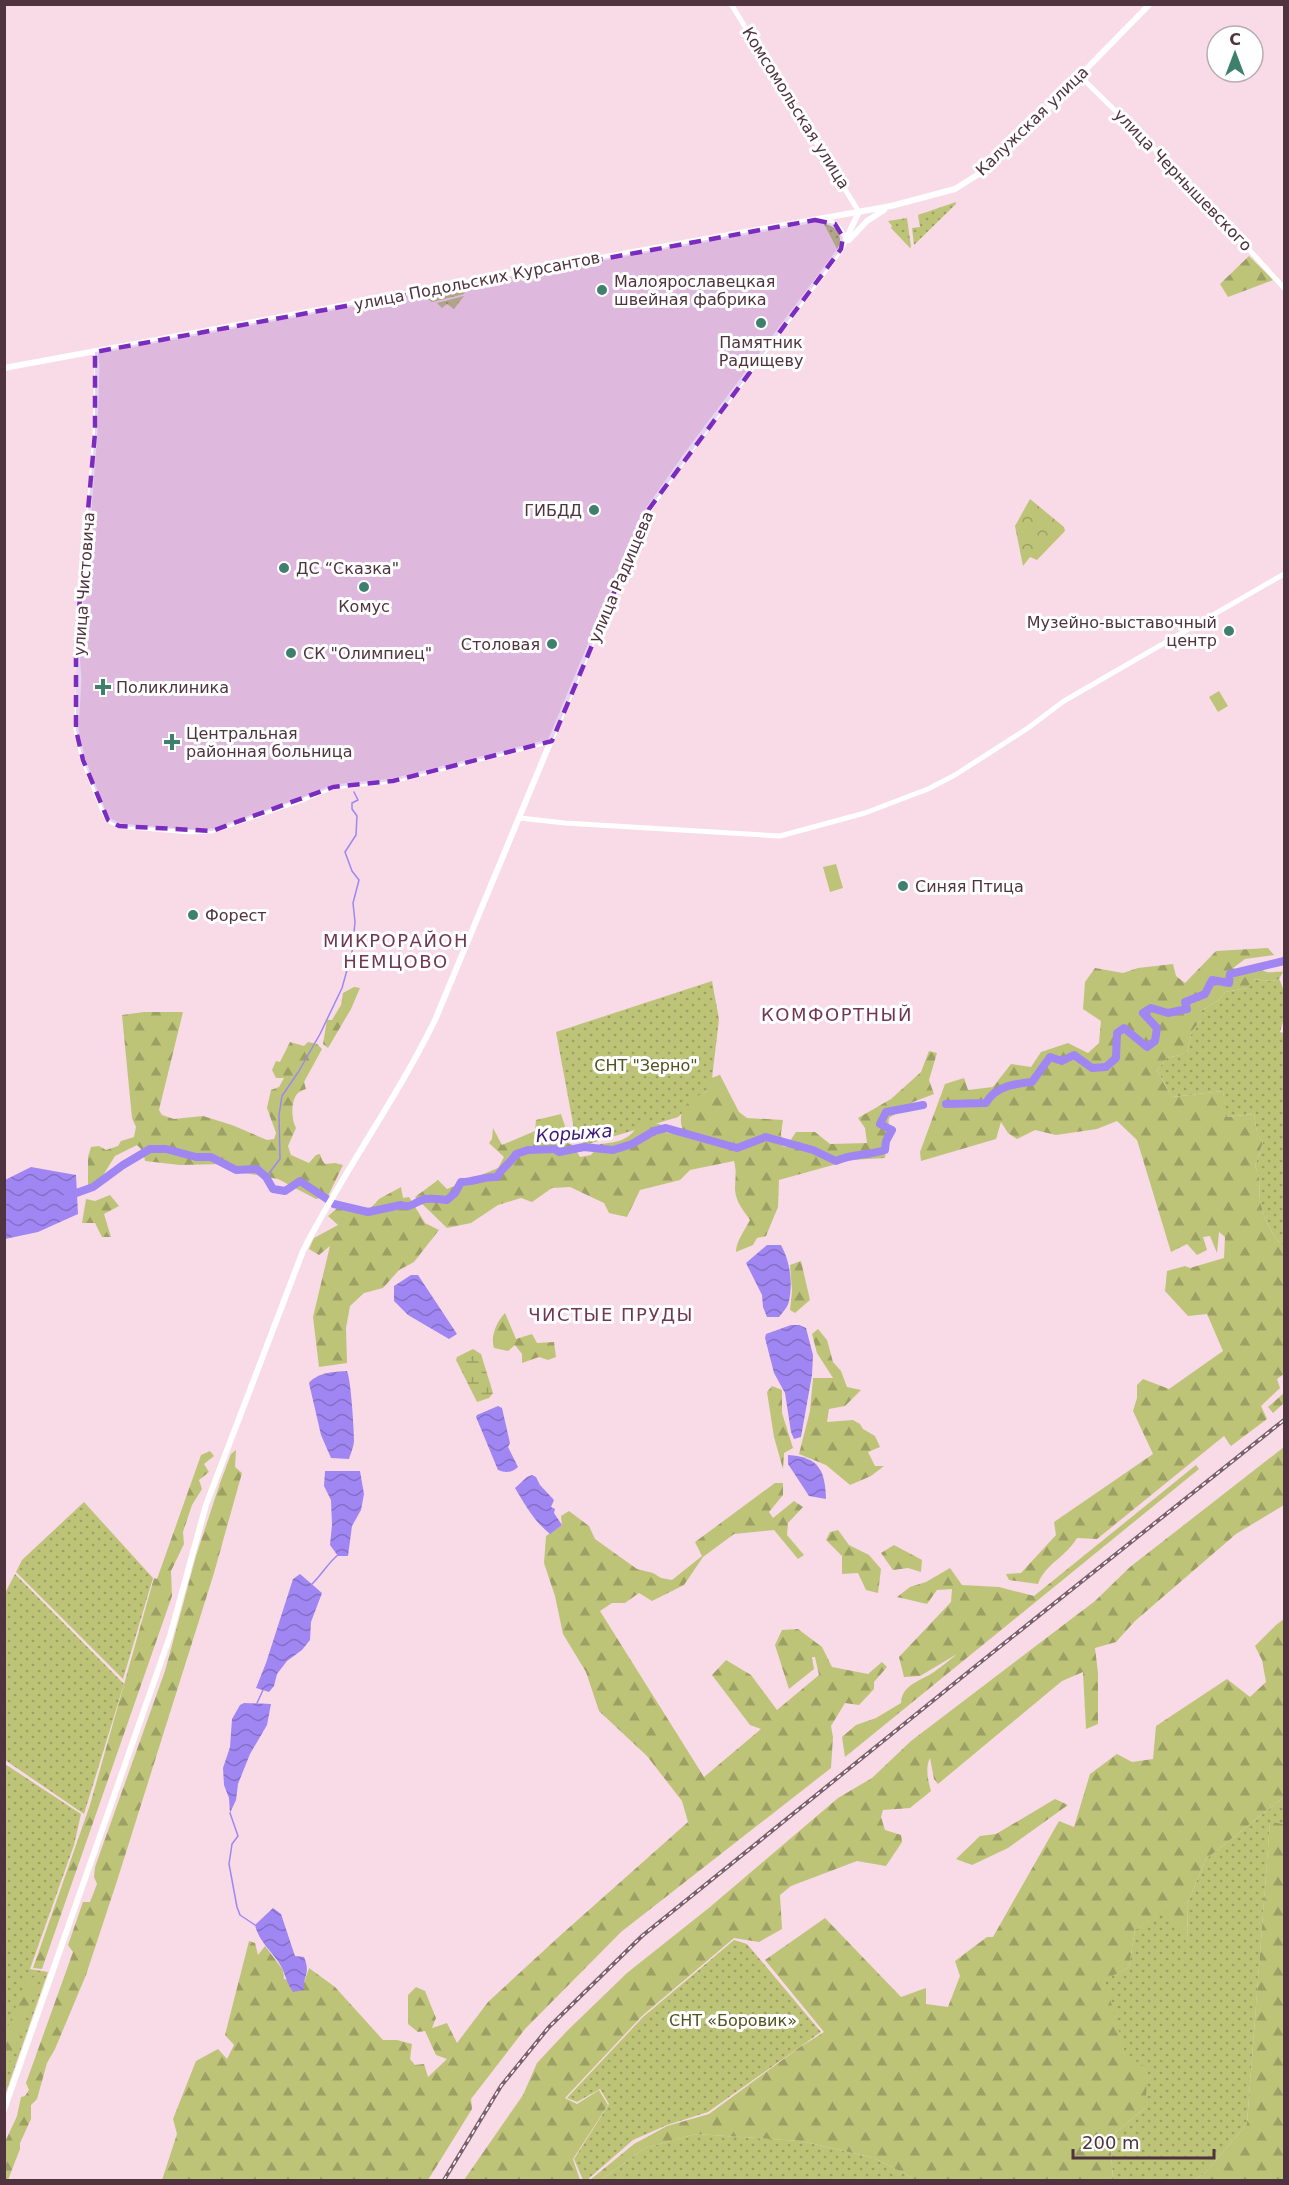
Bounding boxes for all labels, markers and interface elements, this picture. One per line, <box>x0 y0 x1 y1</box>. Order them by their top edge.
street label: Комсомольская улица <box>738 24 854 192</box>
north arrow <box>1205 24 1265 84</box>
text: С <box>1229 30 1241 49</box>
street label: Калужская улица <box>972 62 1092 180</box>
street label: улица Чернышевского <box>1110 105 1256 255</box>
street label: улица Подольских Курсантов <box>352 248 602 314</box>
place label: Малоярославецкая швейная фабрика <box>614 272 775 309</box>
marker: Малоярославецкая швейная фабрика <box>595 283 609 297</box>
marker: Памятник Радищеву <box>754 316 768 330</box>
place label: Памятник Радищеву <box>719 333 803 370</box>
place label: ГИБДД <box>524 501 582 520</box>
marker: ГИБДД <box>587 503 601 517</box>
street label: улица Радищева <box>585 508 657 646</box>
street label: улица Чистовича <box>69 511 99 657</box>
place label: ДС “Сказка" <box>296 559 399 578</box>
marker: ДС “Сказка" <box>277 561 291 575</box>
marker: Комус <box>357 580 371 594</box>
place label: Комус <box>338 597 390 616</box>
place label: Музейно-выставочный центр <box>1027 613 1217 650</box>
marker: Музейно-выставочный центр <box>1222 624 1236 638</box>
place label: Столовая <box>461 635 540 654</box>
marker: Столовая <box>545 637 559 651</box>
place label: СК "Олимпиец" <box>303 644 432 663</box>
marker: СК "Олимпиец" <box>284 646 298 660</box>
marker: Поликлиника <box>94 678 112 696</box>
place label: Поликлиника <box>116 678 229 697</box>
place label: Центральная районная больница <box>186 724 352 761</box>
marker: Центральная районная больница <box>163 733 181 751</box>
place label: Синяя Птица <box>915 877 1024 896</box>
marker: Синяя Птица <box>896 879 910 893</box>
place label: Форест <box>205 906 267 925</box>
marker: Форест <box>186 908 200 922</box>
district label: МИКРОРАЙОН НЕМЦОВО <box>323 930 469 972</box>
district label: КОМФОРТНЫЙ <box>761 1004 913 1025</box>
park label: СНТ "Зерно" <box>594 1056 698 1075</box>
water label: Корыжа <box>535 1120 613 1146</box>
district label: ЧИСТЫЕ ПРУДЫ <box>528 1304 694 1325</box>
park label: СНТ «Боровик» <box>669 2011 797 2030</box>
scale bar <box>1073 2122 1214 2160</box>
text: 200 m <box>1082 2132 1140 2153</box>

